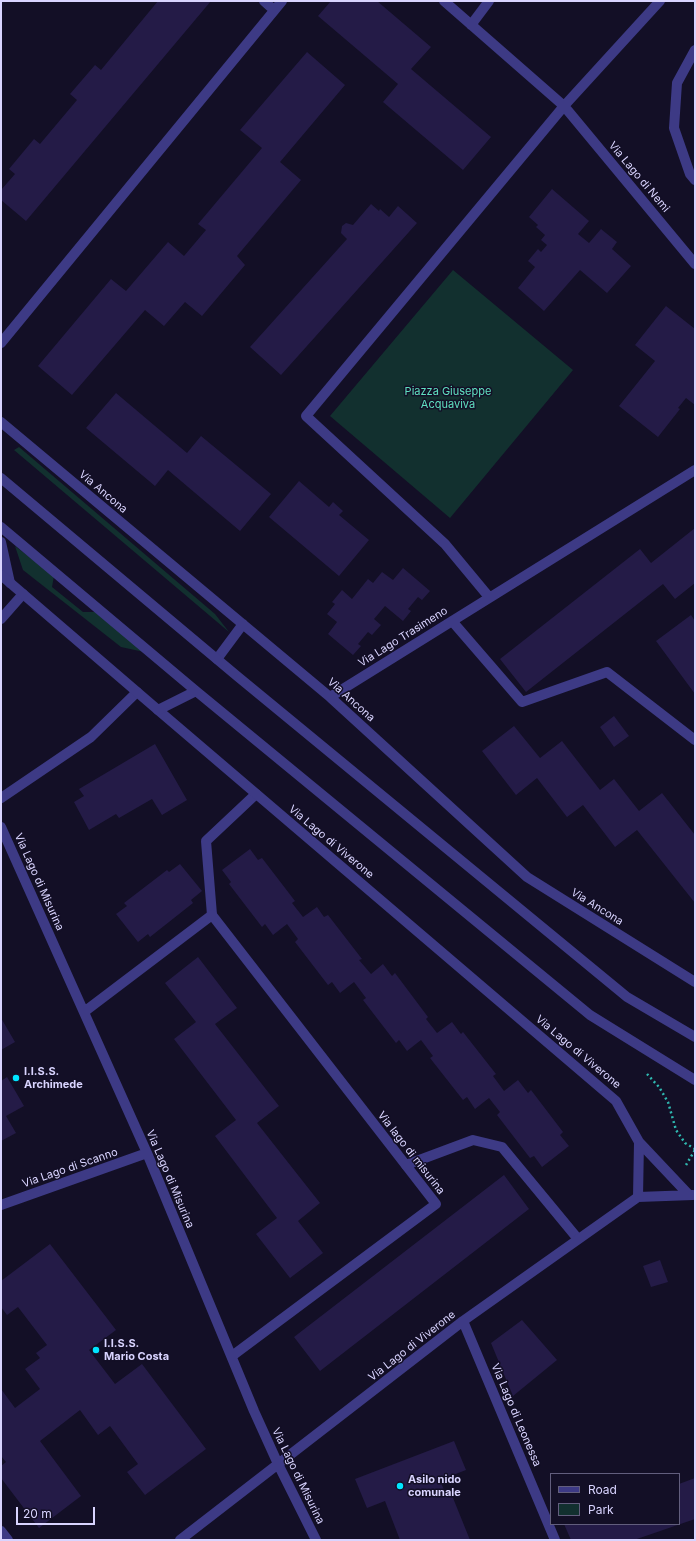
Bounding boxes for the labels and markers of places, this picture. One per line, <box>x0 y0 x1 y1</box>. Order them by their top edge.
place label: I.I.S.S. Archimede <box>24 1065 83 1091</box>
marker: I.I.S.S. Archimede <box>11 1073 21 1083</box>
place label: I.I.S.S. Mario Costa <box>104 1337 169 1363</box>
marker: I.I.S.S. Mario Costa <box>91 1345 101 1355</box>
place label: Asilo nido comunale <box>408 1473 461 1499</box>
marker: Asilo nido comunale <box>395 1481 405 1491</box>

